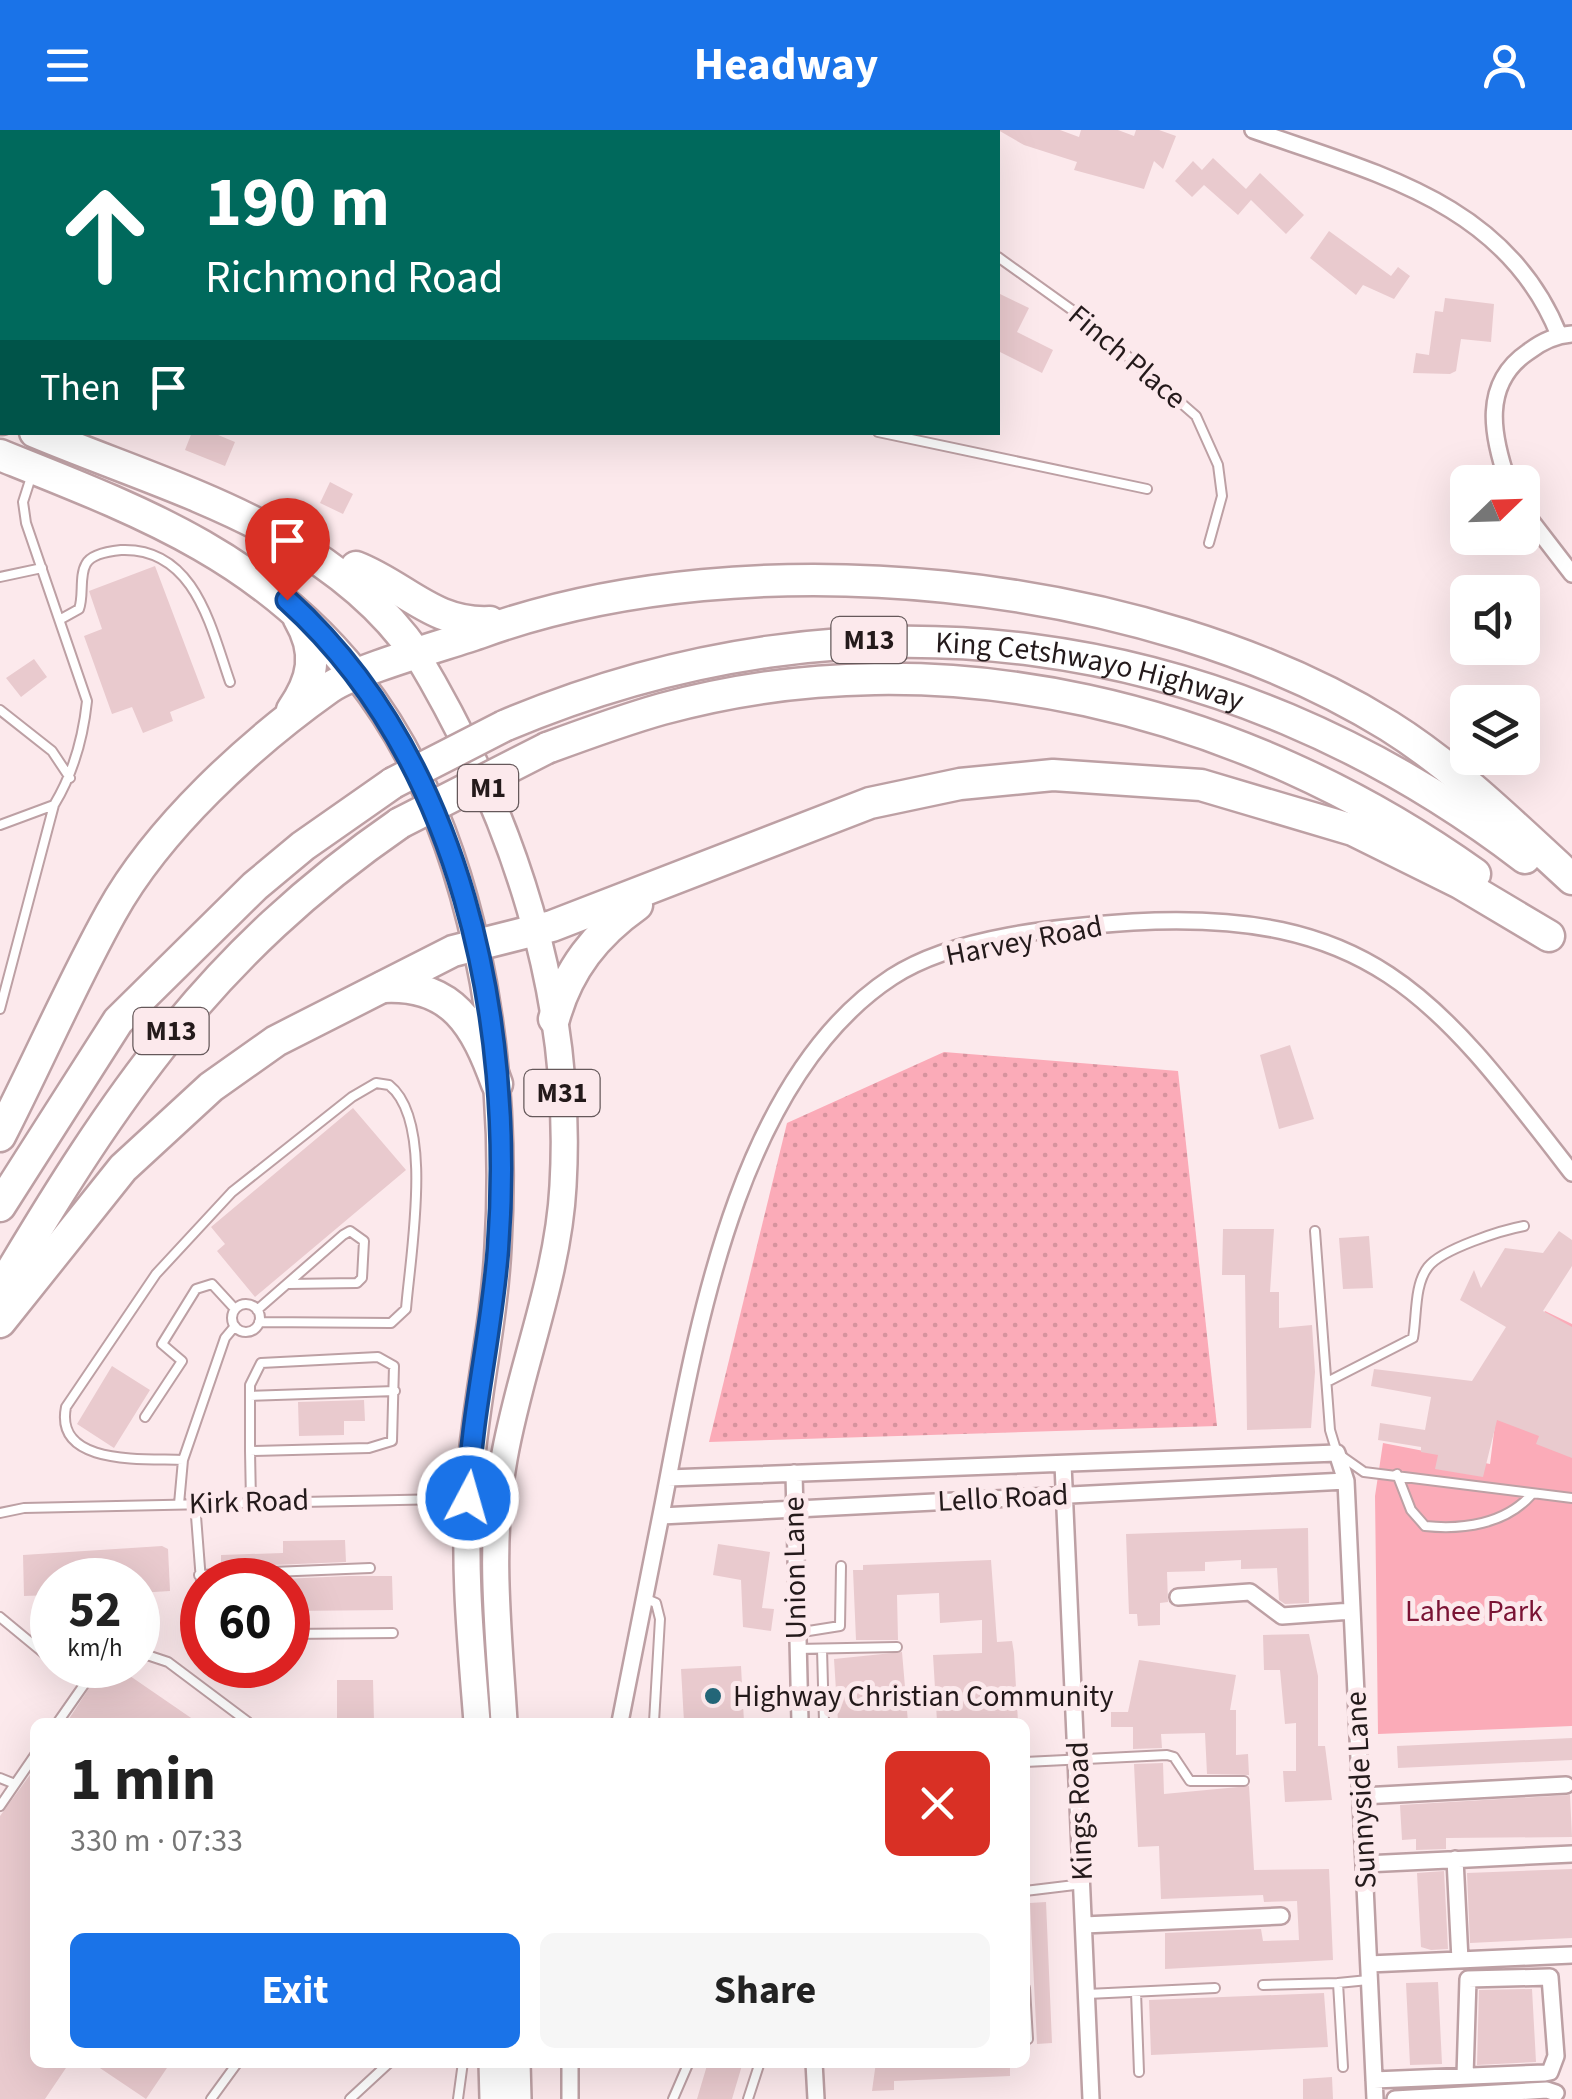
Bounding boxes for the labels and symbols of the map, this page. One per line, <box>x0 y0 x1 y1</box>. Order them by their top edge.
street label: Finch Place <box>1059 295 1195 419</box>
north arrow <box>1450 465 1540 555</box>
pin <box>245 498 330 601</box>
road number: M13 <box>832 617 906 663</box>
street label: King Cetshwayo Highway <box>935 621 1250 722</box>
road number: M1 <box>458 765 518 811</box>
street label: Harvey Road <box>942 905 1106 977</box>
road number: M13 <box>134 1008 208 1054</box>
road number: M31 <box>524 1070 600 1116</box>
position arrow <box>416 1446 520 1550</box>
street label: Lello Road <box>936 1473 1070 1523</box>
street label: Kirk Road <box>188 1478 310 1526</box>
street label: Union Lane <box>772 1496 818 1640</box>
speed limit sign: 60 <box>180 1558 310 1688</box>
park label: Lahee Park <box>1405 1590 1543 1633</box>
place label: Highway Christian Community <box>733 1675 1113 1718</box>
marker: Highway Christian Community <box>702 1685 724 1707</box>
street label: Sunnyside Lane <box>1334 1690 1388 1890</box>
street label: Kings Road <box>1056 1741 1104 1881</box>

